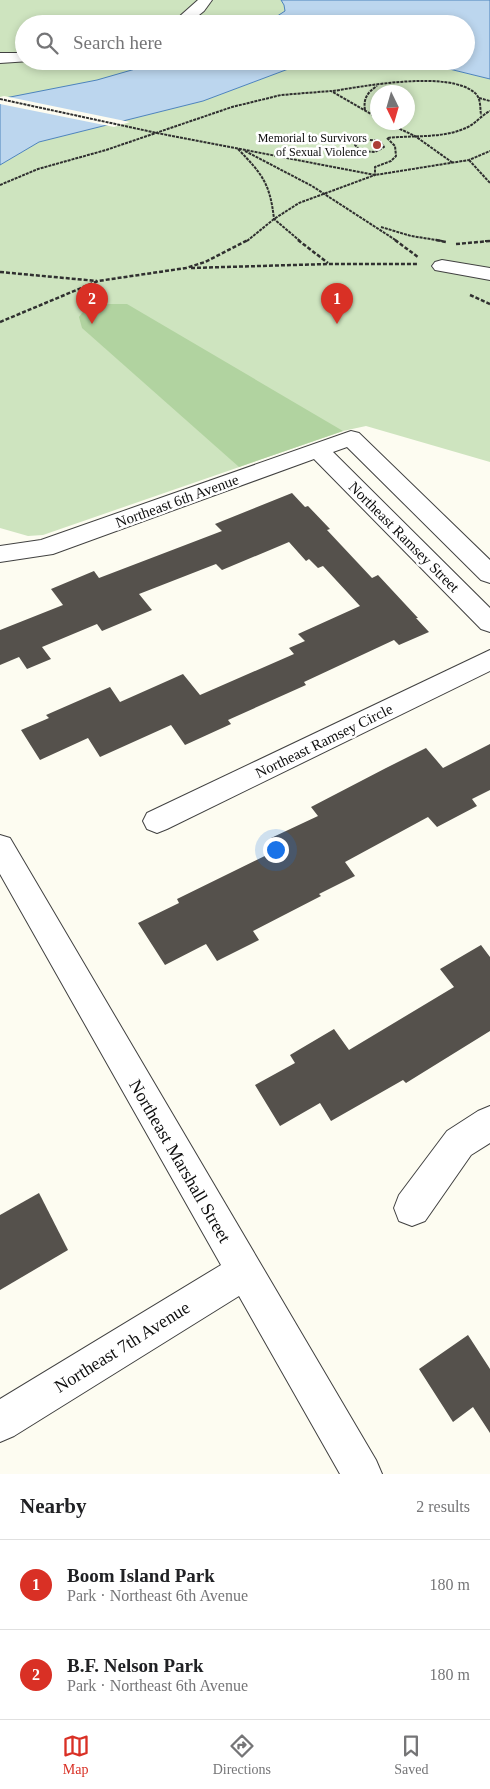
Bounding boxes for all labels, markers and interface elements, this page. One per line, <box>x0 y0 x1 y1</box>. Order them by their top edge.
search box <box>15 15 475 70</box>
icon: search <box>33 29 61 57</box>
text: Search here <box>73 32 162 53</box>
north arrow <box>370 85 415 130</box>
place label: Memorial to Survivors of Sexual Violence <box>258 131 367 159</box>
marker: Memorial to Survivors of Sexual Violence <box>371 139 383 151</box>
pin: 2 <box>76 283 108 324</box>
pin: 1 <box>321 283 353 324</box>
street label: Northeast 6th Avenue <box>113 471 241 531</box>
street label: Northeast Ramsey Street <box>346 479 463 596</box>
street label: Northeast Ramsey Circle <box>253 701 396 781</box>
your location <box>263 837 289 863</box>
street label: Northeast Marshall Street <box>125 1076 235 1246</box>
street label: Northeast 7th Avenue <box>51 1297 193 1397</box>
text: Nearby <box>20 1494 87 1518</box>
text: 2 results <box>416 1498 470 1515</box>
text: Boom Island Park <box>67 1565 215 1586</box>
text: 1 <box>32 1576 40 1593</box>
text: 180 m <box>430 1576 470 1593</box>
text: Park · Northeast 6th Avenue <box>67 1587 248 1604</box>
text: B.F. Nelson Park <box>67 1655 204 1676</box>
text: 2 <box>32 1666 40 1683</box>
text: 180 m <box>430 1666 470 1683</box>
text: Park · Northeast 6th Avenue <box>67 1677 248 1694</box>
tab: Map <box>62 1732 90 1778</box>
tab: Directions <box>213 1732 271 1778</box>
tab: Saved <box>394 1732 428 1778</box>

